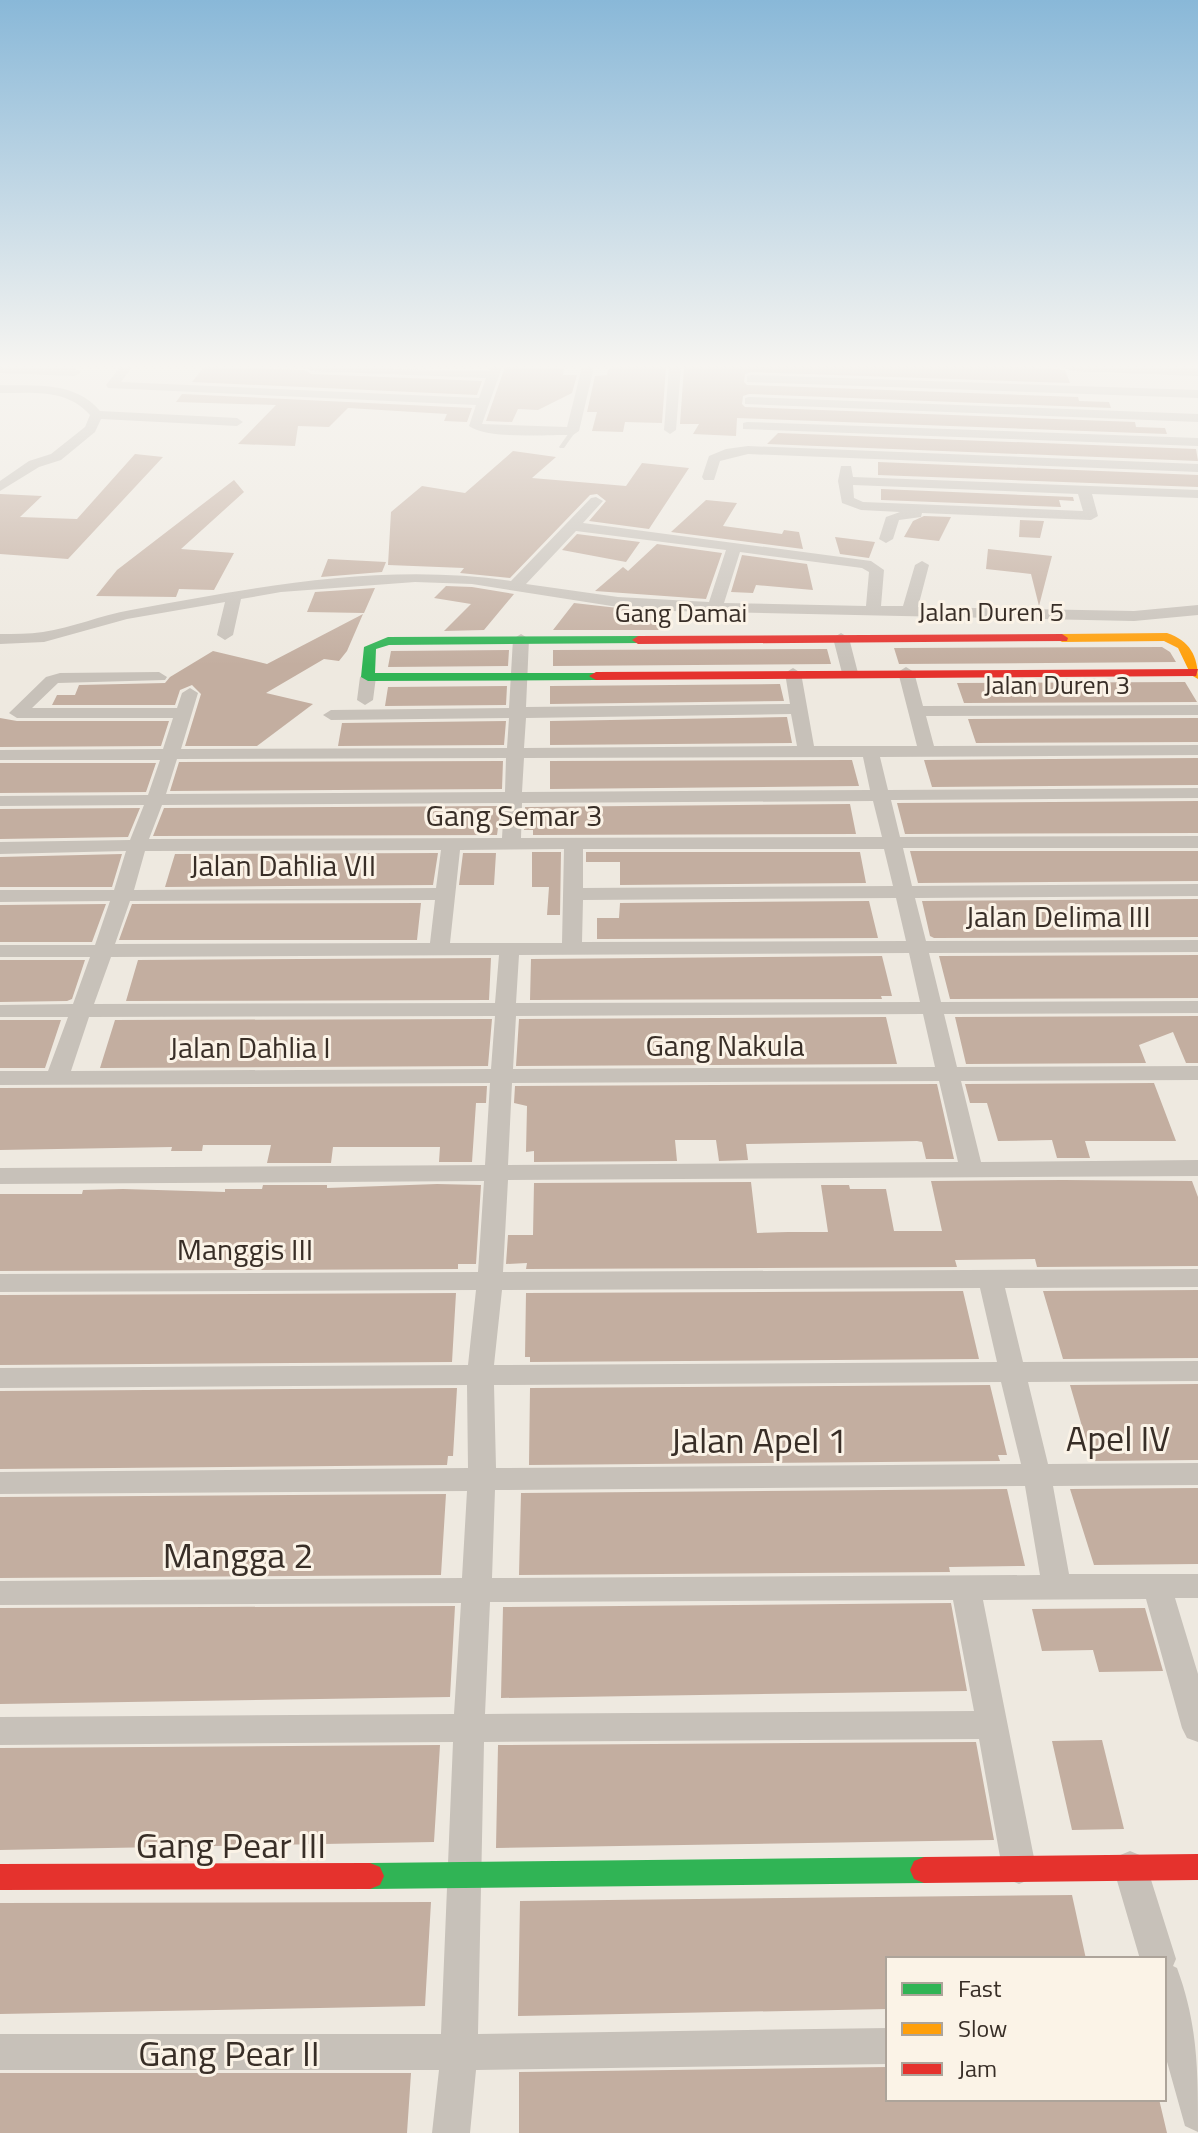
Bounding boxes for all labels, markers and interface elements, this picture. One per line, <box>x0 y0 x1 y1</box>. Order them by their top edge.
street label: Jalan Duren 5 <box>918 592 1064 631</box>
street label: Gang Damai <box>615 593 747 632</box>
street label: Jalan Duren 3 <box>984 665 1130 704</box>
street label: Gang Semar 3 <box>426 792 602 838</box>
street label: Jalan Dahlia VII <box>190 842 376 888</box>
street label: Jalan Delima III <box>965 893 1151 939</box>
street label: Gang Nakula <box>645 1022 805 1068</box>
street label: Jalan Dahlia I <box>169 1024 331 1070</box>
street label: Manggis III <box>177 1226 313 1272</box>
street label: Apel IV <box>1066 1410 1170 1465</box>
street label: Jalan Apel 1 <box>670 1412 848 1467</box>
street label: Mangga 2 <box>163 1527 313 1582</box>
street label: Gang Pear III <box>136 1817 326 1872</box>
legend <box>886 1957 1166 2101</box>
text: Fast <box>958 1970 1002 2006</box>
text: Slow <box>958 2010 1007 2046</box>
street label: Gang Pear II <box>138 2025 320 2080</box>
text: Jam <box>958 2050 997 2086</box>

